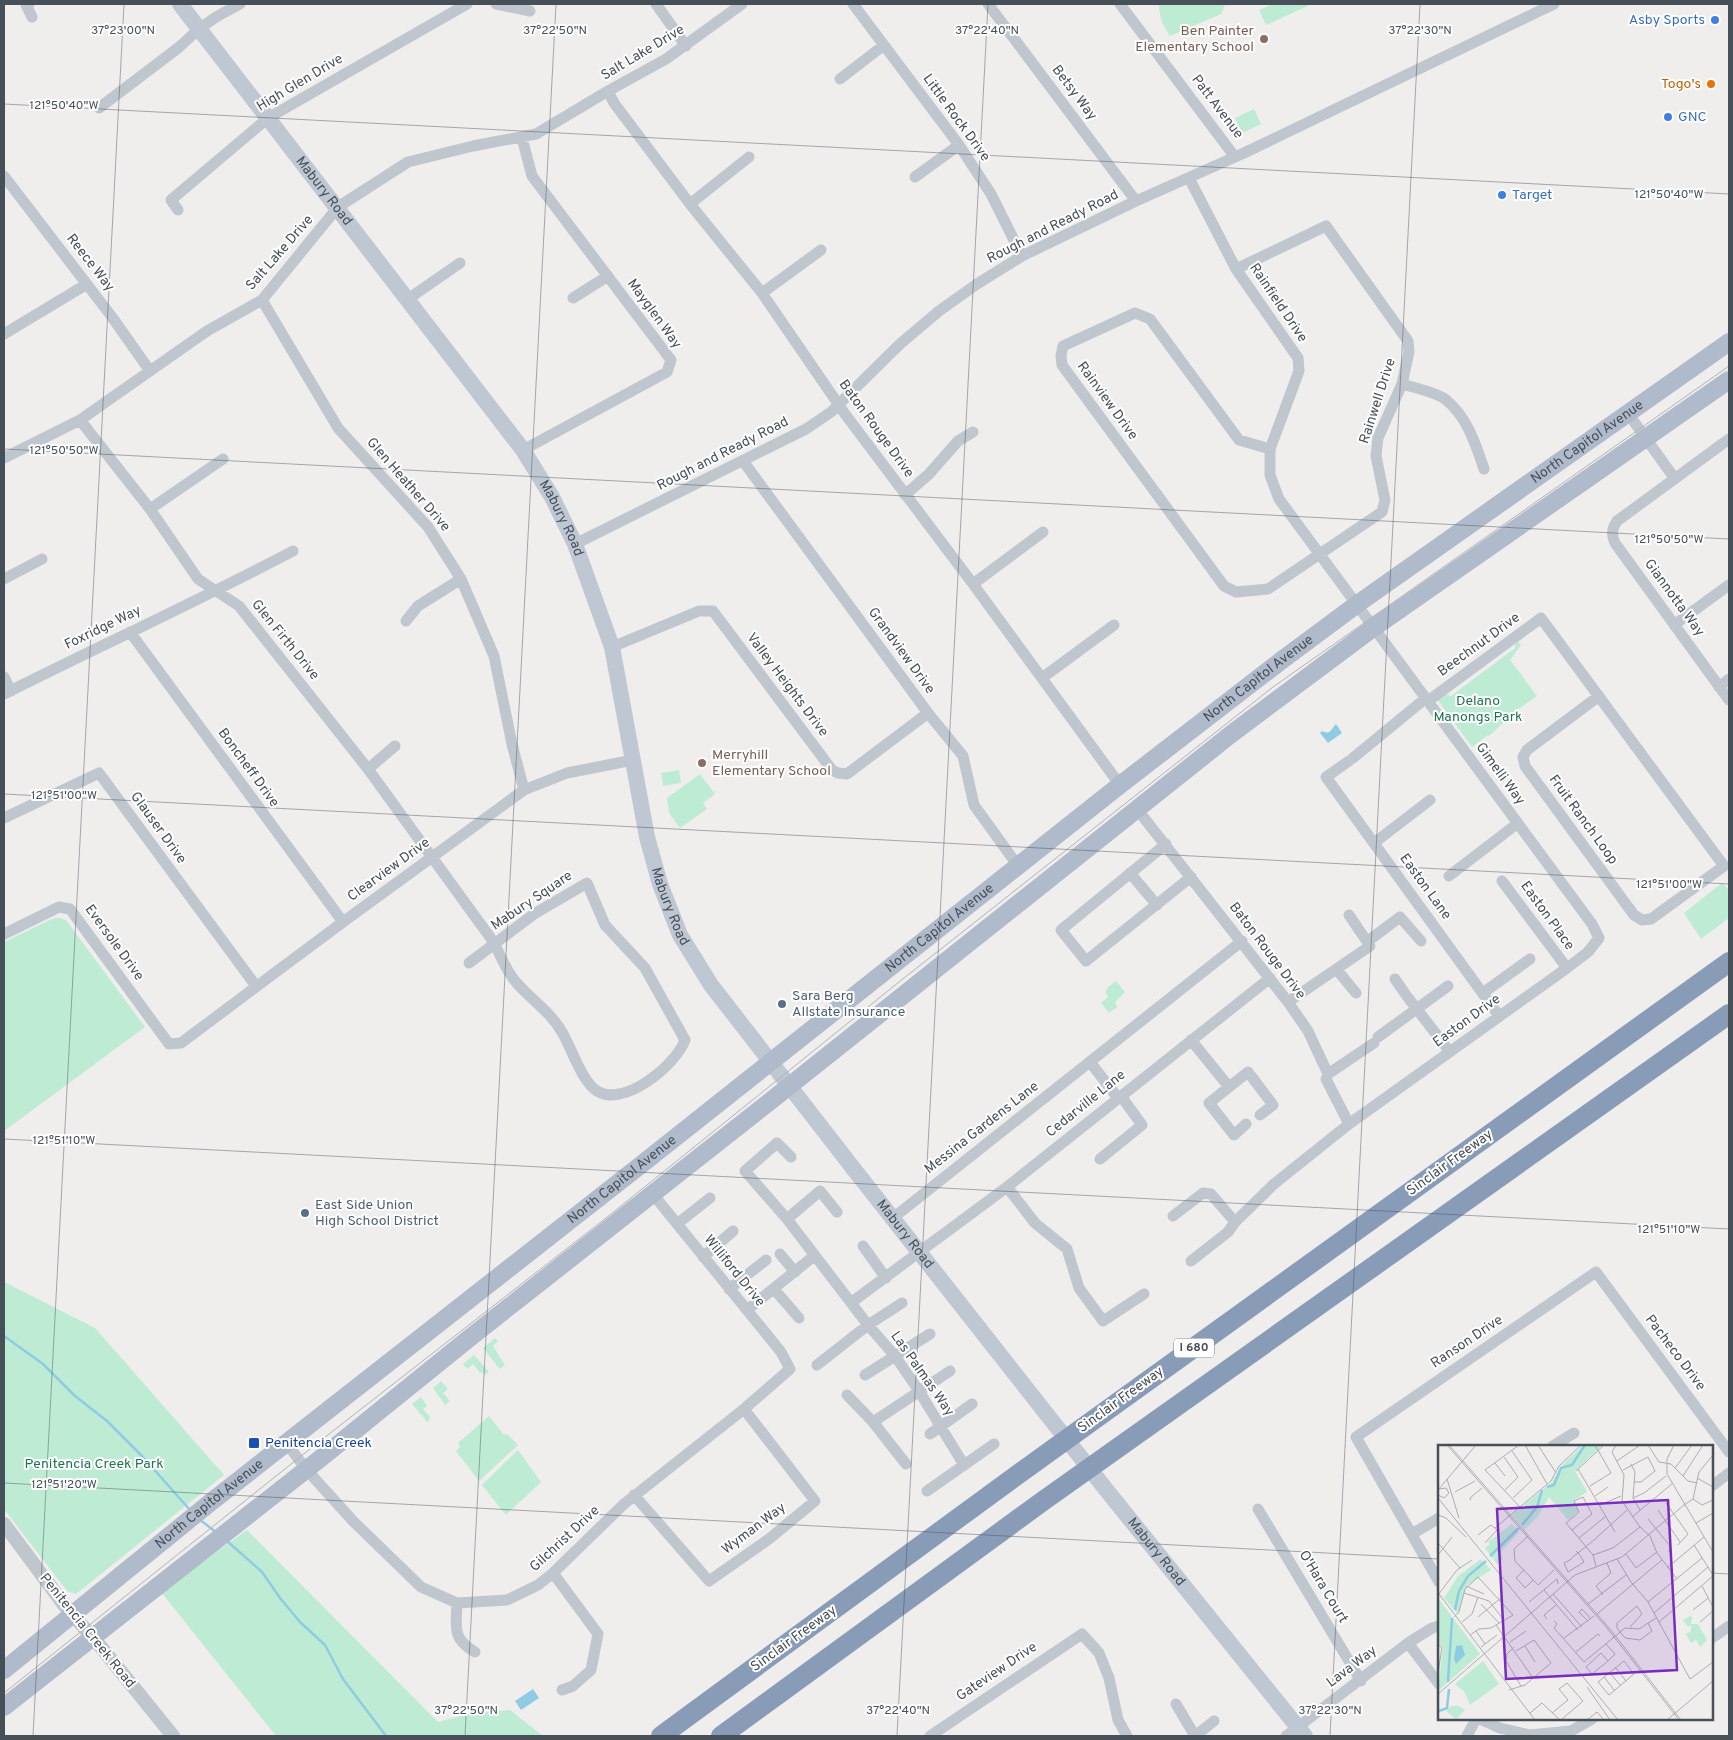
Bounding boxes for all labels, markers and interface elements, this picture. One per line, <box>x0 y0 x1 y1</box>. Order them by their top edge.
place label: Asby Sports <box>1629 12 1705 29</box>
marker: Asby Sports <box>1709 14 1721 26</box>
street label: Salt Lake Drive <box>598 21 688 85</box>
text: 37°23'00"N <box>91 23 155 39</box>
text: 37°22'50"N <box>523 23 587 39</box>
text: 37°22'40"N <box>955 23 1019 39</box>
place label: Ben Painter Elementary School <box>1135 23 1255 56</box>
text: 37°22'30"N <box>1388 23 1452 39</box>
marker: Ben Painter Elementary School <box>1258 33 1270 45</box>
street label: High Glen Drive <box>254 51 346 115</box>
street label: Betsy Way <box>1048 62 1100 124</box>
street label: Little Rock Drive <box>919 71 993 165</box>
street label: Patt Avenue <box>1187 72 1247 142</box>
place label: Togo's <box>1661 76 1701 93</box>
marker: Togo's <box>1705 78 1717 90</box>
text: 121°50'40"W <box>30 98 98 114</box>
place label: GNC <box>1678 109 1707 126</box>
marker: GNC <box>1662 111 1674 123</box>
street label: Mabury Road <box>292 153 356 229</box>
street label: Rough and Ready Road <box>984 186 1122 268</box>
place label: Target <box>1512 187 1552 204</box>
text: 121°50'40"W <box>1635 187 1703 203</box>
marker: Target <box>1496 189 1508 201</box>
street label: Salt Lake Drive <box>243 212 317 294</box>
street label: Reece Way <box>62 231 118 295</box>
street label: Rainfield Drive <box>1245 260 1311 346</box>
street label: Mayglen Way <box>623 276 685 352</box>
street label: Rainwell Drive <box>1356 356 1400 446</box>
street label: Rainview Drive <box>1073 359 1141 443</box>
street label: Baton Rouge Drive <box>835 377 917 481</box>
street label: North Capitol Avenue <box>1528 396 1647 488</box>
street label: Rough and Ready Road <box>654 413 792 495</box>
street label: Glen Heather Drive <box>362 434 454 536</box>
text: 121°50'50"W <box>30 443 98 459</box>
street label: Mabury Road <box>535 477 587 558</box>
text: 121°50'50"W <box>1635 532 1703 548</box>
street label: Giannotta Way <box>1640 556 1708 640</box>
street label: Glen Firth Drive <box>247 596 323 684</box>
street label: Foxridge Way <box>62 602 144 654</box>
street label: Grandview Drive <box>864 604 938 698</box>
street label: Beechnut Drive <box>1435 609 1523 681</box>
street label: Valley Heights Drive <box>742 630 832 740</box>
street label: North Capitol Avenue <box>1200 631 1317 726</box>
park label: Delano Manongs Park <box>1434 693 1522 726</box>
street label: Boncheff Drive <box>214 725 282 811</box>
street label: Gimelli Way <box>1472 740 1528 808</box>
place label: Merryhill Elementary School <box>712 747 831 780</box>
marker: Merryhill Elementary School <box>696 757 708 769</box>
street label: Fruit Ranch Loop <box>1545 772 1621 868</box>
text: 121°51'00"W <box>31 788 97 804</box>
street label: Glauser Drive <box>126 789 190 867</box>
street label: Clearview Drive <box>344 834 434 906</box>
street label: Easton Lane <box>1395 851 1455 923</box>
street label: Mabury Road <box>647 865 693 949</box>
street label: Mabury Square <box>488 868 576 934</box>
text: 121°51'00"W <box>1636 877 1702 893</box>
street label: Easton Place <box>1516 878 1578 954</box>
street label: North Capitol Avenue <box>882 880 997 976</box>
street label: Baton Rouge Drive <box>1225 899 1309 1003</box>
street label: Eversole Drive <box>81 902 147 984</box>
place label: Sara Berg Allstate Insurance <box>792 988 905 1021</box>
street label: Easton Drive <box>1430 991 1504 1051</box>
marker: Sara Berg Allstate Insurance <box>776 998 788 1010</box>
street label: Cedarville Lane <box>1043 1067 1129 1141</box>
street label: Messina Gardens Lane <box>921 1078 1043 1178</box>
street label: Sinclair Freeway <box>1404 1126 1496 1200</box>
street label: North Capitol Avenue <box>564 1131 680 1228</box>
text: 121°51'10"W <box>33 1133 95 1149</box>
street label: Mabury Road <box>873 1196 937 1272</box>
place label: East Side Union High School District <box>315 1197 439 1230</box>
marker: East Side Union High School District <box>299 1207 311 1219</box>
text: 121°51'10"W <box>1638 1222 1700 1238</box>
street label: Williford Drive <box>700 1232 768 1310</box>
street label: Ranson Drive <box>1428 1312 1506 1372</box>
street label: Pacheco Drive <box>1641 1312 1709 1394</box>
street label: Las Palmas Way <box>886 1328 958 1420</box>
road number: I 680 <box>1174 1339 1214 1358</box>
street label: Sinclair Freeway <box>1075 1363 1167 1437</box>
place label: Penitencia Creek <box>265 1435 372 1452</box>
marker: Penitencia Creek <box>247 1436 261 1450</box>
inset map <box>1438 1445 1713 1720</box>
park label: Penitencia Creek Park <box>24 1456 164 1473</box>
street label: North Capitol Avenue <box>152 1456 267 1552</box>
text: 121°51'20"W <box>31 1477 97 1493</box>
street label: Wyman Way <box>719 1499 789 1559</box>
street label: Gilchrist Drive <box>527 1502 603 1576</box>
street label: Mabury Road <box>1124 1514 1189 1589</box>
street label: O'Hara Court <box>1295 1548 1351 1626</box>
street label: Penitencia Creek Road <box>35 1570 139 1692</box>
street label: Sinclair Freeway <box>748 1602 840 1676</box>
street label: Gateview Drive <box>953 1639 1041 1705</box>
street label: Lava Way <box>1323 1643 1381 1691</box>
text: 37°22'50"N <box>434 1703 498 1719</box>
text: 37°22'40"N <box>866 1703 930 1719</box>
text: 37°22'30"N <box>1298 1703 1362 1719</box>

